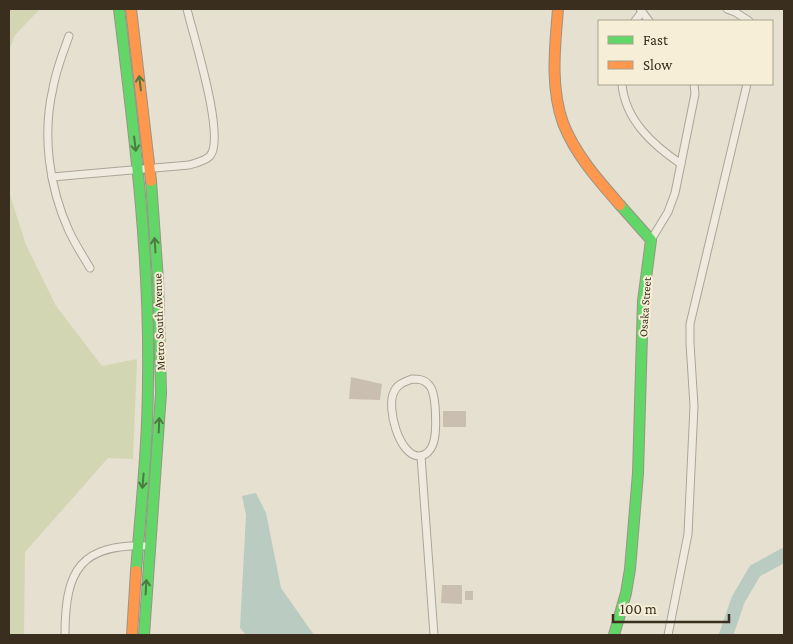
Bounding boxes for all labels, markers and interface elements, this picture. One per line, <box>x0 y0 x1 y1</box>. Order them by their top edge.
legend <box>598 20 773 85</box>
text: Fast <box>643 32 669 48</box>
text: Slow <box>643 57 673 73</box>
one-way arrow <box>135 75 145 91</box>
one-way arrow <box>130 136 140 152</box>
one-way arrow <box>151 237 160 253</box>
street label: Metro South Avenue <box>150 273 168 371</box>
street label: Osaka Street <box>636 276 654 337</box>
one-way arrow <box>154 417 164 433</box>
one-way arrow <box>139 473 148 489</box>
one-way arrow <box>141 579 150 595</box>
scale bar <box>613 592 729 624</box>
text: 100 m <box>620 601 657 617</box>

